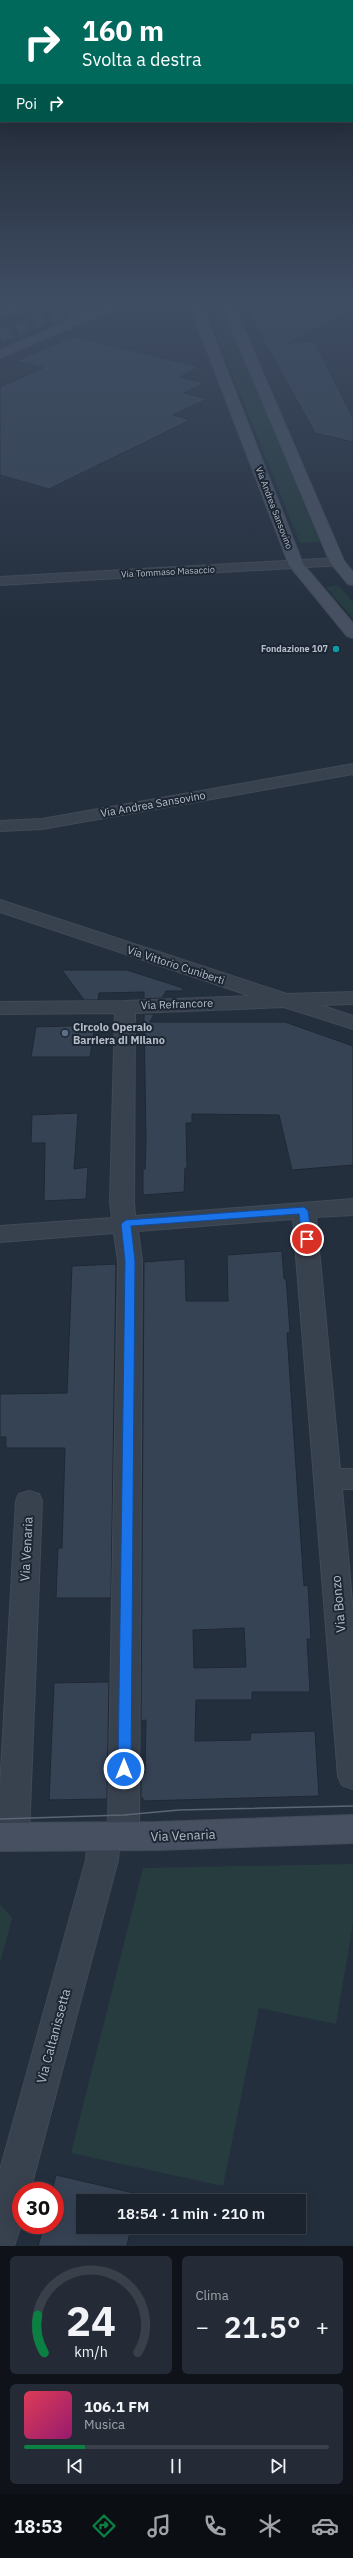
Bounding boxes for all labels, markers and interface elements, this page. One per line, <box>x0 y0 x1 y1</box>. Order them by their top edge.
text: 160 m <box>82 12 164 49</box>
icon: right <box>16 16 68 68</box>
text: Svolta a destra <box>82 48 202 71</box>
icon: right <box>45 92 67 114</box>
text: Poi <box>16 94 37 113</box>
street label: Via Andrea Sansovino <box>254 465 295 551</box>
street label: Via Tommaso Masaccio <box>121 564 215 579</box>
place label: Fondazione 107 <box>261 643 328 654</box>
marker: Fondazione 107 <box>331 644 341 654</box>
street label: Via Andrea Sansovino <box>99 788 207 820</box>
street label: Via Vittorio Cuniberti <box>125 943 227 987</box>
street label: Via Refrancore <box>141 996 213 1012</box>
place label: Circolo Operaio Barriera di Milano <box>73 1020 165 1047</box>
marker: Circolo Operaio Barriera di Milano <box>60 1028 70 1038</box>
pin <box>290 1222 324 1256</box>
icon: arrive <box>296 1228 318 1250</box>
street label: Via Venaria <box>16 1516 37 1582</box>
street label: Via Bonzo <box>328 1575 349 1633</box>
position arrow <box>103 1748 145 1790</box>
street label: Via Venaria <box>150 1826 216 1845</box>
street label: Via Caltanissetta <box>33 1987 74 2085</box>
speed limit sign: 30 <box>12 2182 64 2234</box>
text: 18:54 · 1 min · 210 m <box>117 2204 265 2223</box>
text: Clima <box>196 2287 229 2304</box>
text: 24 <box>66 2293 116 2347</box>
text: 21.5° <box>224 2307 301 2346</box>
text: − <box>196 2312 209 2341</box>
text: + <box>316 2312 329 2341</box>
text: km/h <box>74 2342 108 2361</box>
text: 106.1 FM <box>84 2397 149 2416</box>
text: Musica <box>84 2416 125 2433</box>
icon: previous <box>64 2455 86 2477</box>
icon: pause <box>165 2455 187 2477</box>
icon: next <box>267 2455 289 2477</box>
icon: directions <box>90 2512 118 2540</box>
icon: music <box>145 2512 173 2540</box>
icon: phone <box>201 2512 229 2540</box>
icon: climate <box>256 2512 284 2540</box>
icon: car <box>311 2512 339 2540</box>
text: 18:53 <box>14 2515 63 2538</box>

